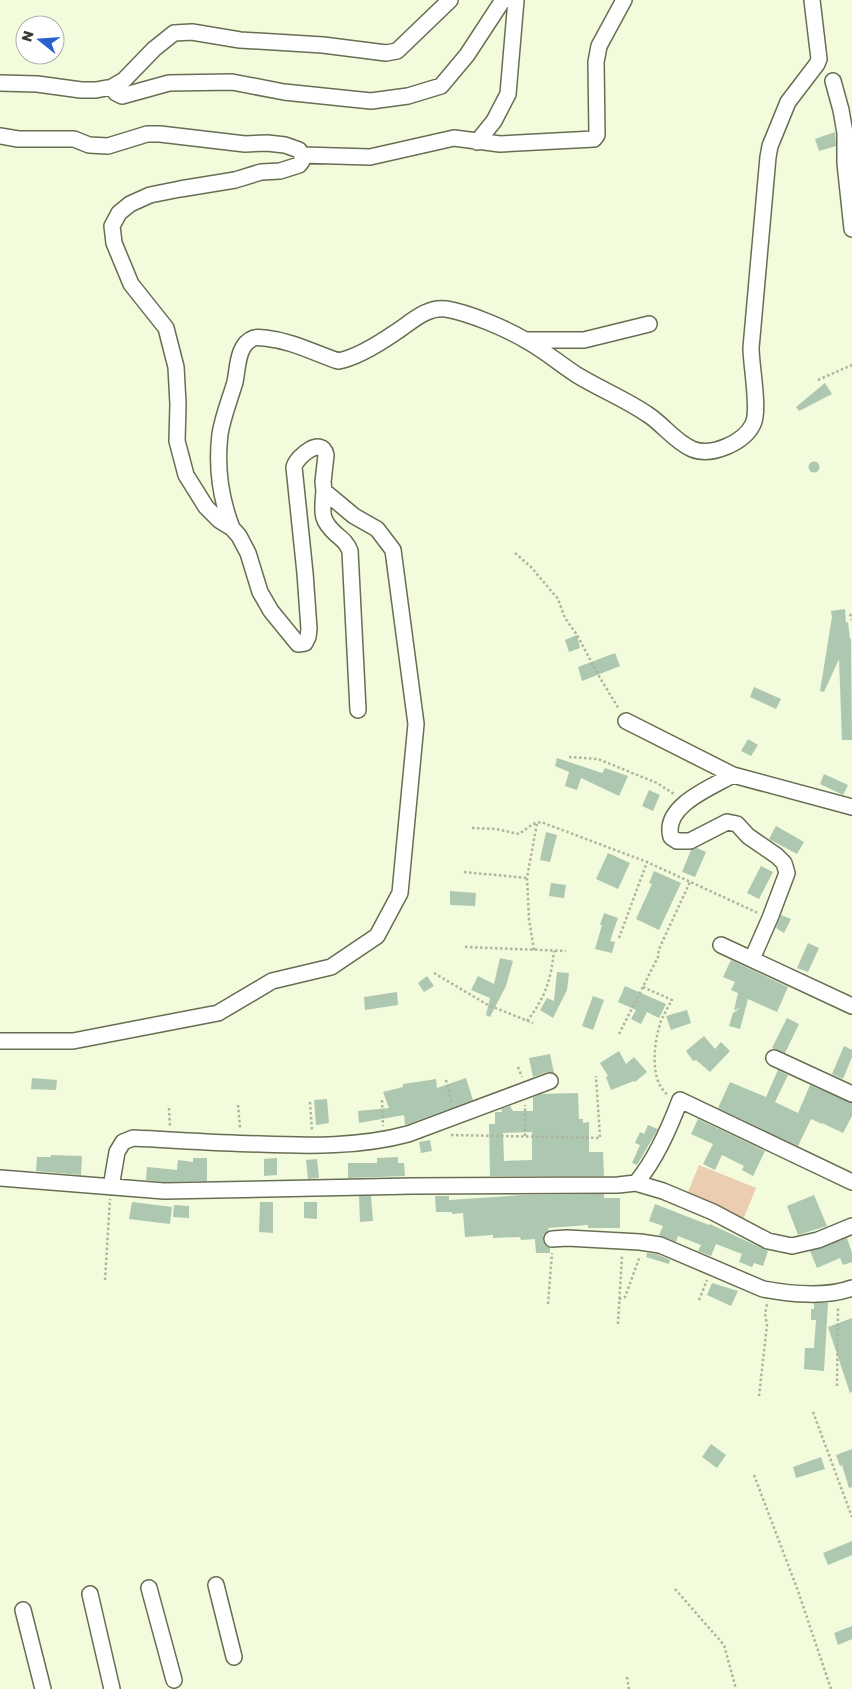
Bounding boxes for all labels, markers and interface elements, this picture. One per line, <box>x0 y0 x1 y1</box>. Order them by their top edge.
north arrow <box>15 15 65 65</box>
text: N <box>17 28 37 44</box>

